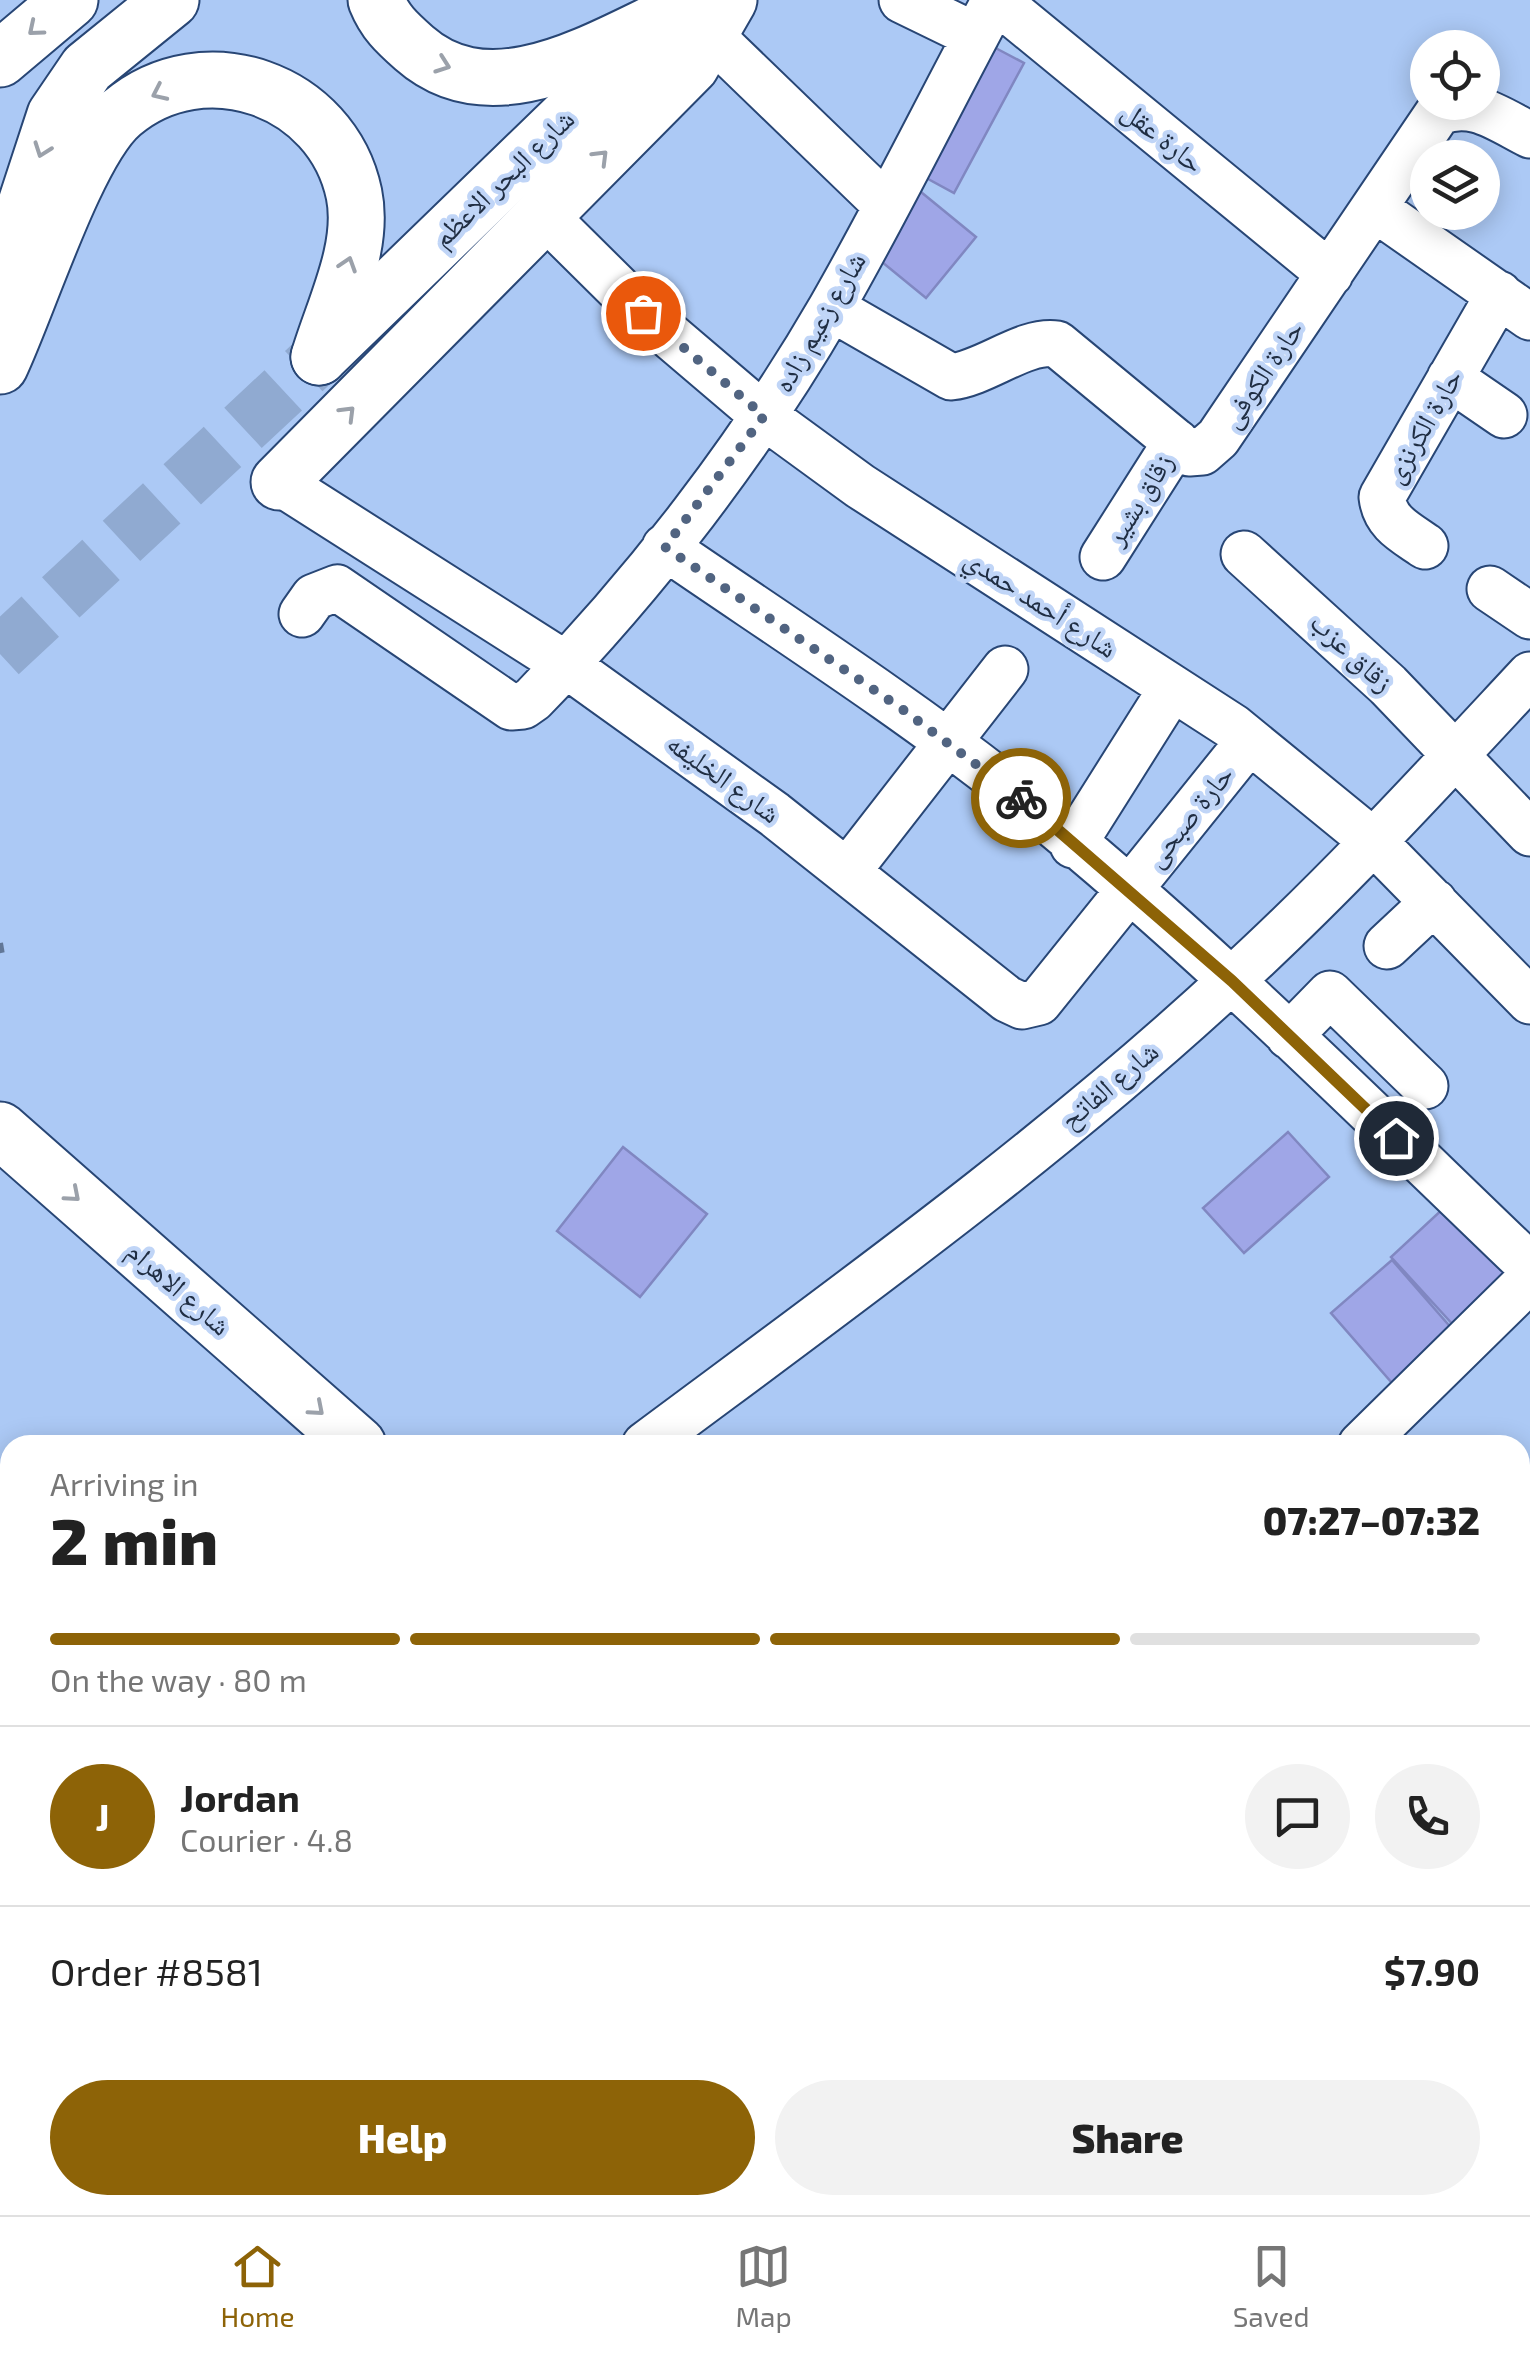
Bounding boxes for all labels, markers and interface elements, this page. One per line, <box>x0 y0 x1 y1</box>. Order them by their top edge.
one-way arrow <box>28 18 46 36</box>
map controls <box>1410 30 1500 230</box>
button: locate <box>1410 30 1500 120</box>
one-way arrow <box>433 53 451 73</box>
one-way arrow <box>151 80 169 100</box>
street label: حارة عقل <box>1115 93 1211 181</box>
street label: شارع البحر الاعظم <box>424 101 582 256</box>
button: layers <box>1410 140 1500 230</box>
one-way arrow <box>33 141 54 158</box>
one-way arrow <box>589 151 607 169</box>
street label: شارع زعيم زاده <box>764 245 874 399</box>
one-way arrow <box>336 256 357 273</box>
pin <box>601 271 686 356</box>
icon: bag <box>616 286 671 341</box>
street label: حارة الكوفى <box>1213 313 1311 435</box>
street label: حارة الكرنزى <box>1376 362 1469 489</box>
one-way arrow <box>336 406 354 424</box>
street label: زقاق بشير <box>1096 446 1181 552</box>
street label: شارع أحمد حمدي <box>955 540 1124 670</box>
street label: زقاق عزب <box>1303 604 1401 700</box>
street label: شارع الخليفه <box>660 725 788 831</box>
courier <box>971 748 1071 848</box>
street label: حارة صبحى <box>1137 757 1241 875</box>
icon: bike <box>994 771 1049 826</box>
street label: شارع الفاتح <box>1052 1033 1166 1137</box>
pin <box>1354 1096 1439 1181</box>
icon: home <box>1369 1111 1424 1166</box>
one-way arrow <box>61 1183 80 1201</box>
street label: شارع الاهرام <box>119 1233 239 1344</box>
one-way arrow <box>305 1398 324 1416</box>
text: Arriving in <box>50 1464 199 1502</box>
text: 07:27–07:32 <box>1263 1497 1480 1543</box>
text: 2 min <box>50 1500 218 1578</box>
text: On the way · 80 m <box>50 1660 307 1698</box>
button: chat <box>1245 1764 1350 1869</box>
button: phone <box>1375 1764 1480 1869</box>
text: Jordan <box>180 1774 300 1820</box>
text: J <box>95 1793 110 1839</box>
text: Courier · 4.8 <box>180 1820 353 1858</box>
text: Order #8581 <box>50 1948 263 1994</box>
text: $7.90 <box>1384 1948 1480 1994</box>
button: Help <box>50 2080 755 2195</box>
button: Share <box>775 2080 1480 2195</box>
tab: Home <box>220 2239 295 2333</box>
tab: Map <box>736 2239 792 2333</box>
tab: Saved <box>1233 2239 1310 2333</box>

